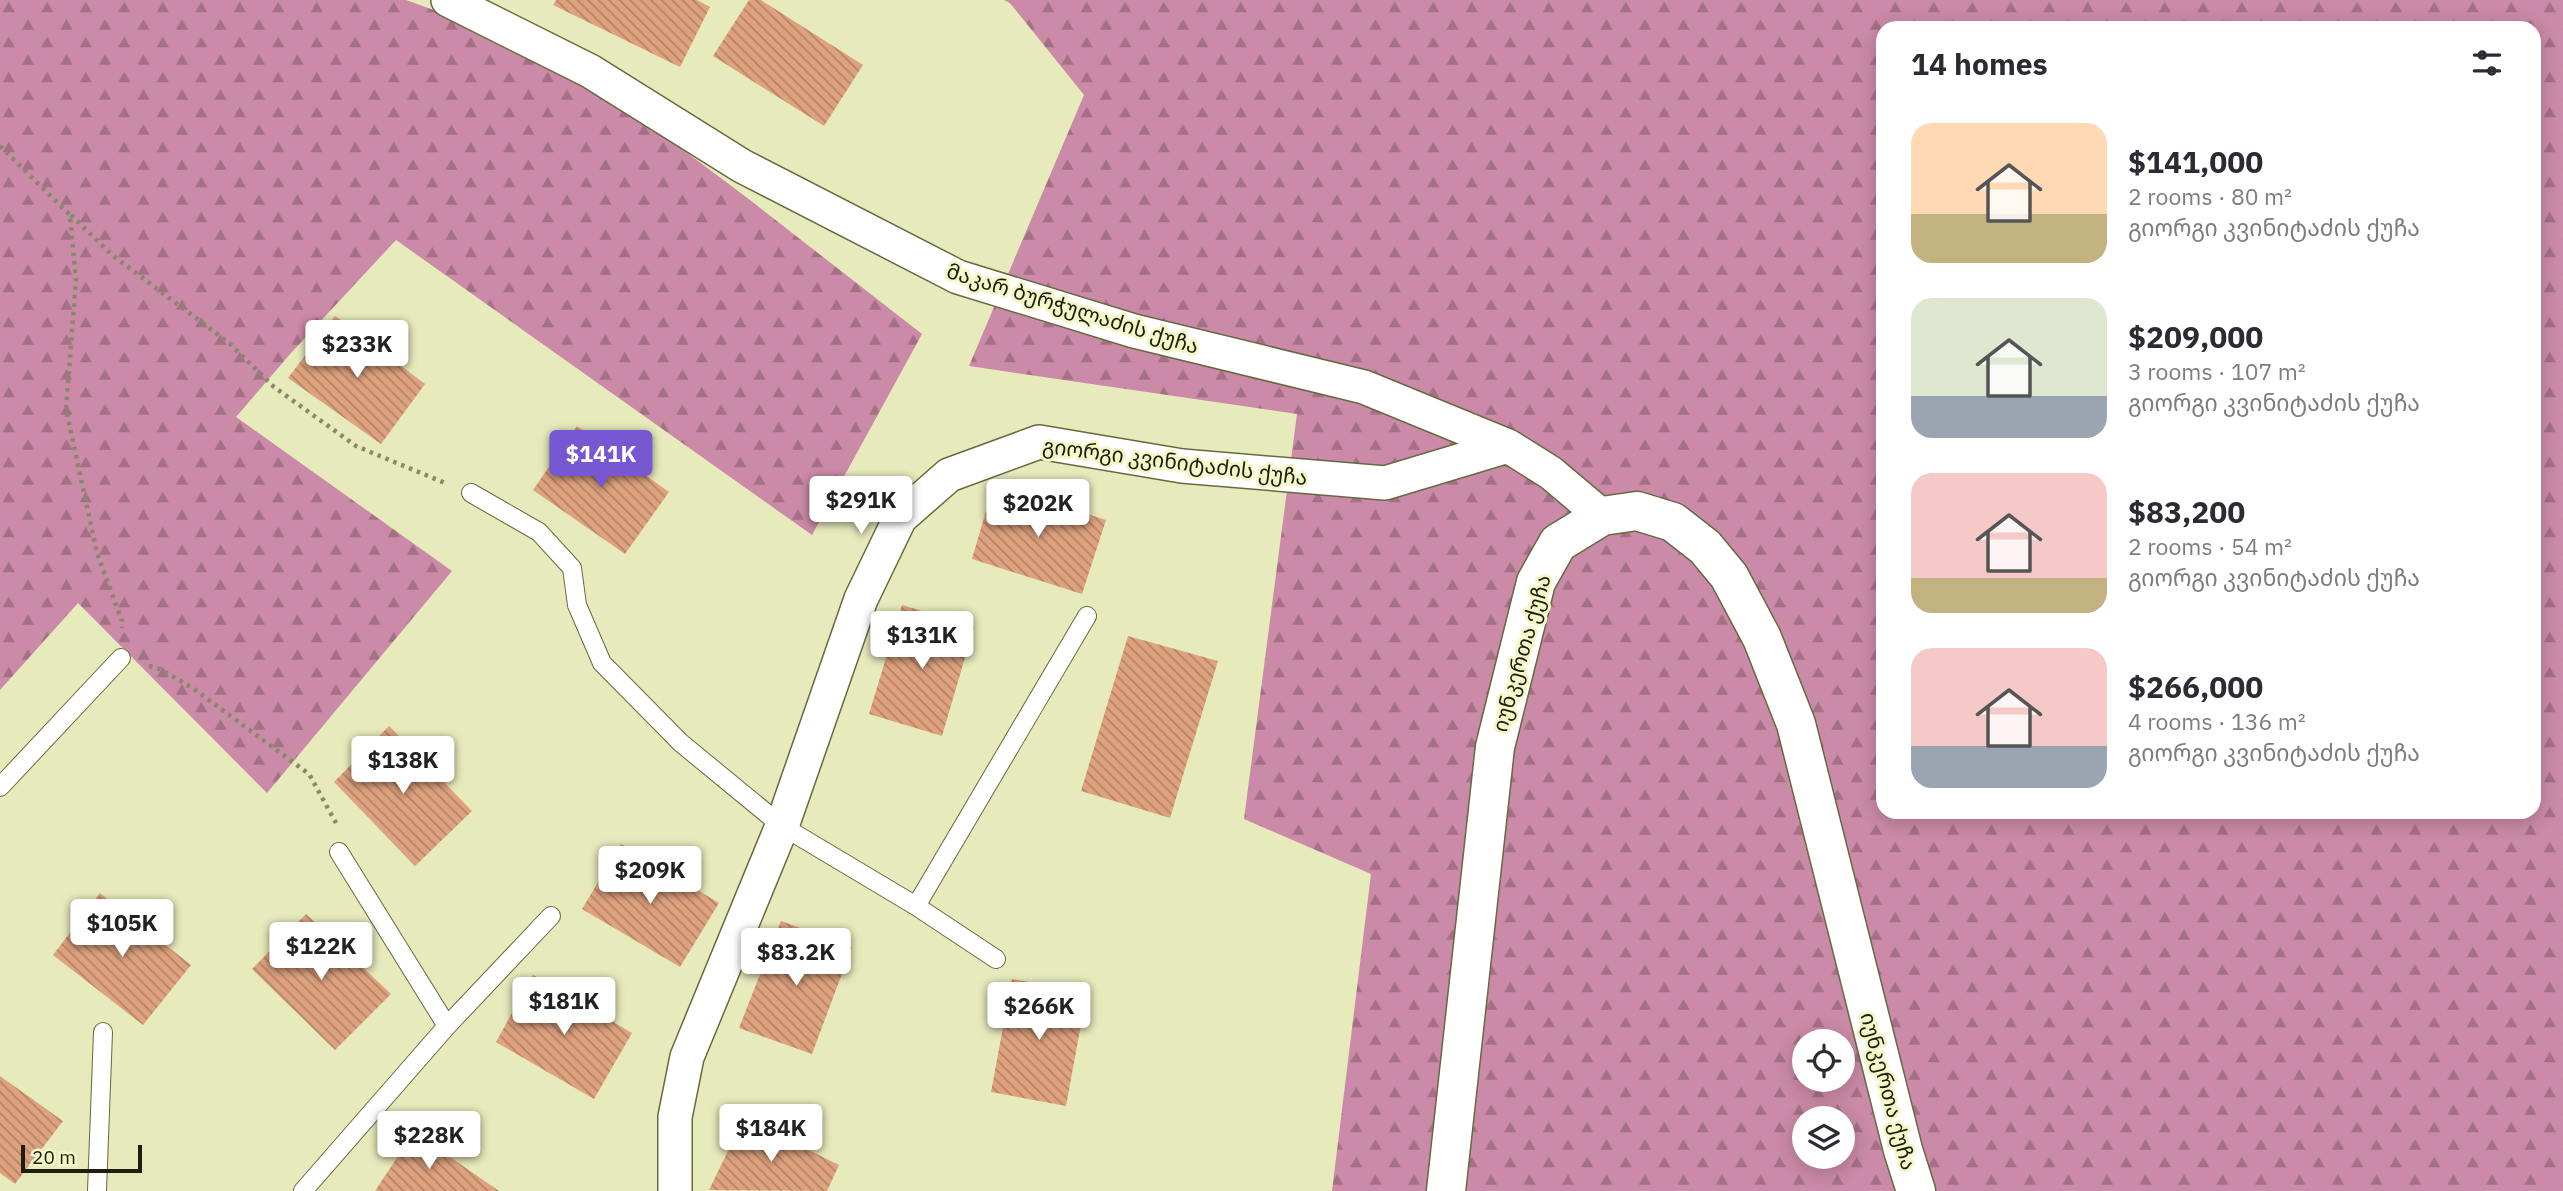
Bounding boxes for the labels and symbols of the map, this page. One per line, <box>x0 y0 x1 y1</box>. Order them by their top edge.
street label: მაკარ ბურჭულაძის ქუჩა <box>943 256 1203 360</box>
pin: $233K <box>308 320 406 380</box>
pin: $141K <box>552 430 650 490</box>
street label: გიორგი კვინიტაძის ქუჩა <box>1041 431 1309 491</box>
pin: $291K <box>812 476 910 536</box>
pin: $202K <box>989 480 1087 539</box>
street label: იუნკერთა ქუჩა <box>1485 571 1557 735</box>
pin: $131K <box>873 612 971 671</box>
pin: $138K <box>354 736 452 796</box>
pin: $209K <box>601 846 699 906</box>
pin: $105K <box>73 900 171 959</box>
pin: $122K <box>272 922 370 982</box>
pin: $83.2K <box>739 928 853 988</box>
pin: $181K <box>515 978 613 1037</box>
pin: $266K <box>990 982 1088 1042</box>
street label: იუნკერთა ქუჩა <box>1854 1009 1924 1173</box>
pin: $184K <box>722 1104 820 1164</box>
pin: $228K <box>380 1112 478 1171</box>
scale bar <box>21 1142 142 1174</box>

